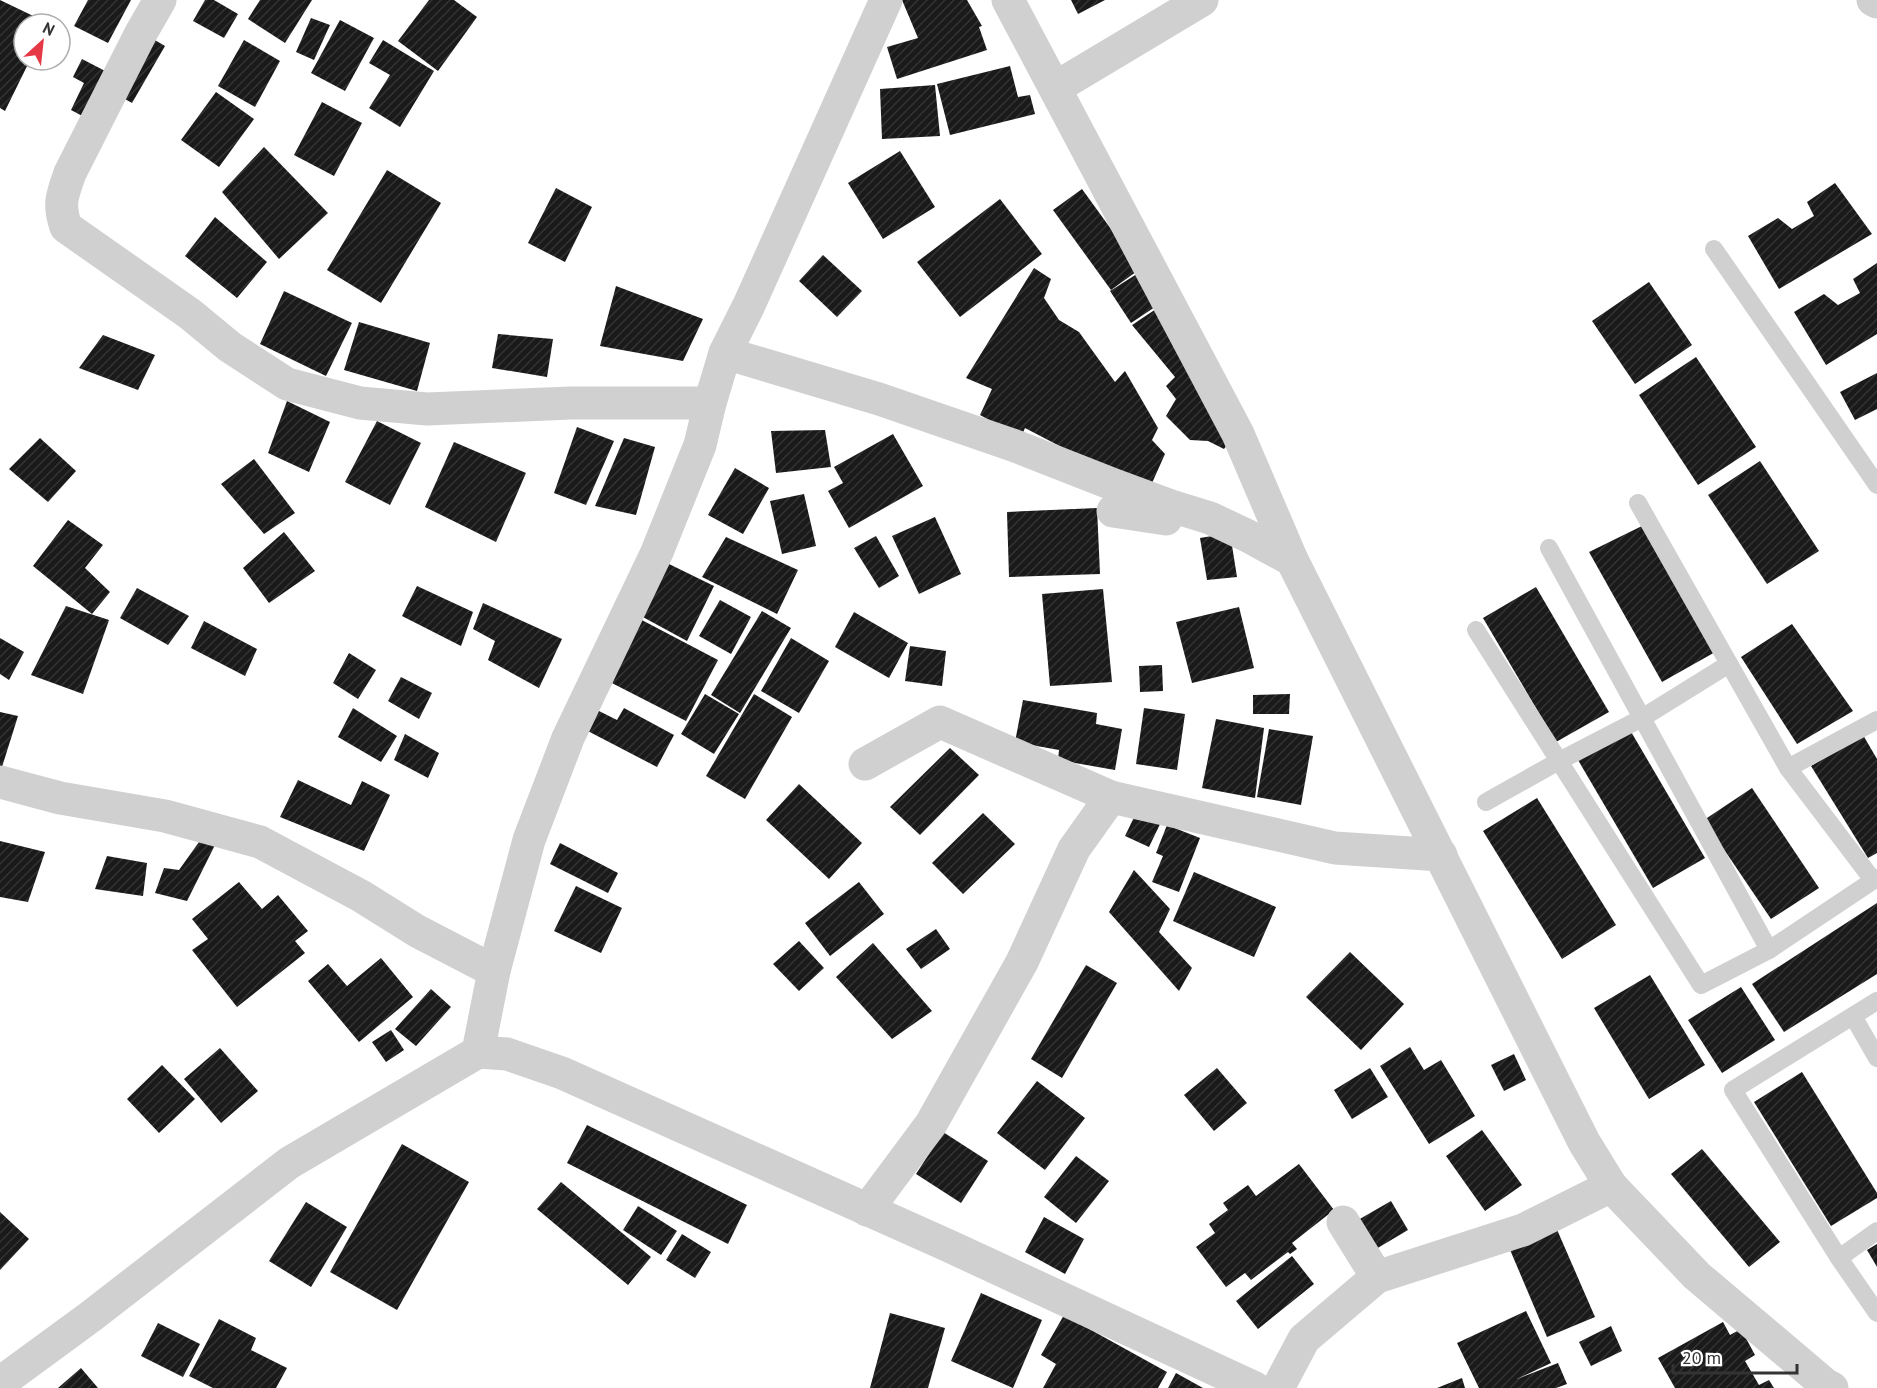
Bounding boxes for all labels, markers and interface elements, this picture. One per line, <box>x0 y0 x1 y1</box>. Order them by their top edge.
north arrow <box>12 12 72 72</box>
text: N <box>40 17 58 40</box>
scale bar <box>1673 1337 1798 1375</box>
text: 20 m <box>1682 1346 1721 1369</box>

